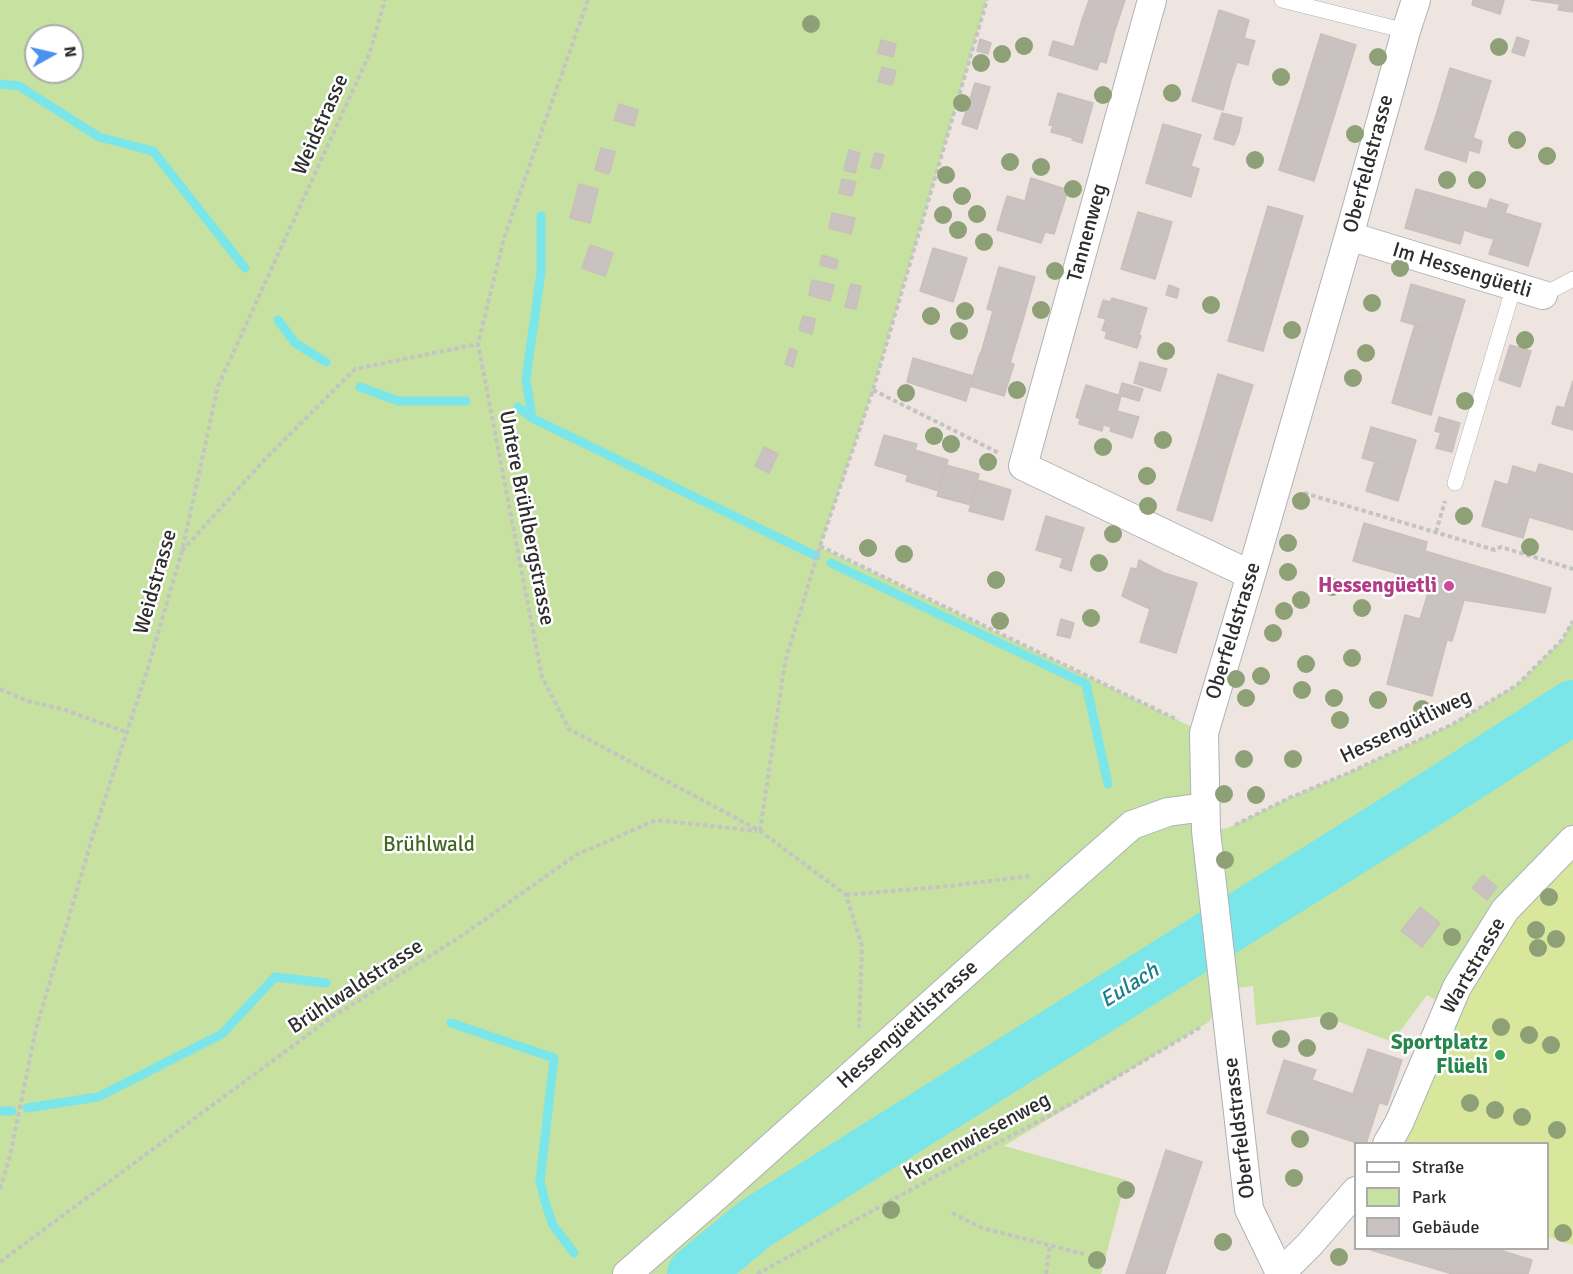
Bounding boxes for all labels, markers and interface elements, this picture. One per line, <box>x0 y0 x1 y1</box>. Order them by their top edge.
north arrow <box>24 24 84 84</box>
text: N <box>59 45 81 59</box>
street label: Weidstrasse <box>288 71 354 179</box>
street label: Oberfeldstrasse <box>1338 92 1400 236</box>
street label: Tannenweg <box>1063 181 1113 285</box>
street label: Im Hessengüetli <box>1389 238 1535 304</box>
street label: Untere Brühlbergstrasse <box>493 408 559 628</box>
street label: Weidstrasse <box>129 527 183 637</box>
street label: Oberfeldstrasse <box>1201 559 1267 703</box>
place label: Hessengüetli <box>1318 573 1437 599</box>
marker: Hessengüetli <box>1442 579 1456 593</box>
street label: Hessengütliweg <box>1336 684 1476 770</box>
park label: Brühlwald <box>383 832 475 858</box>
street label: Wartstrasse <box>1436 913 1512 1019</box>
street label: Brühlwaldstrasse <box>284 934 428 1040</box>
street label: Hessengüetlistrasse <box>832 955 984 1095</box>
water label: Eulach <box>1096 958 1164 1014</box>
place label: Sportplatz Flüeli <box>1391 1030 1488 1080</box>
marker: Sportplatz Flüeli <box>1493 1048 1507 1062</box>
street label: Oberfeldstrasse <box>1219 1056 1261 1200</box>
street label: Kronenwiesenweg <box>899 1088 1055 1186</box>
legend <box>1354 1142 1549 1250</box>
text: Straße <box>1412 1156 1464 1178</box>
text: Park <box>1412 1186 1447 1208</box>
text: Gebäude <box>1412 1216 1480 1238</box>

